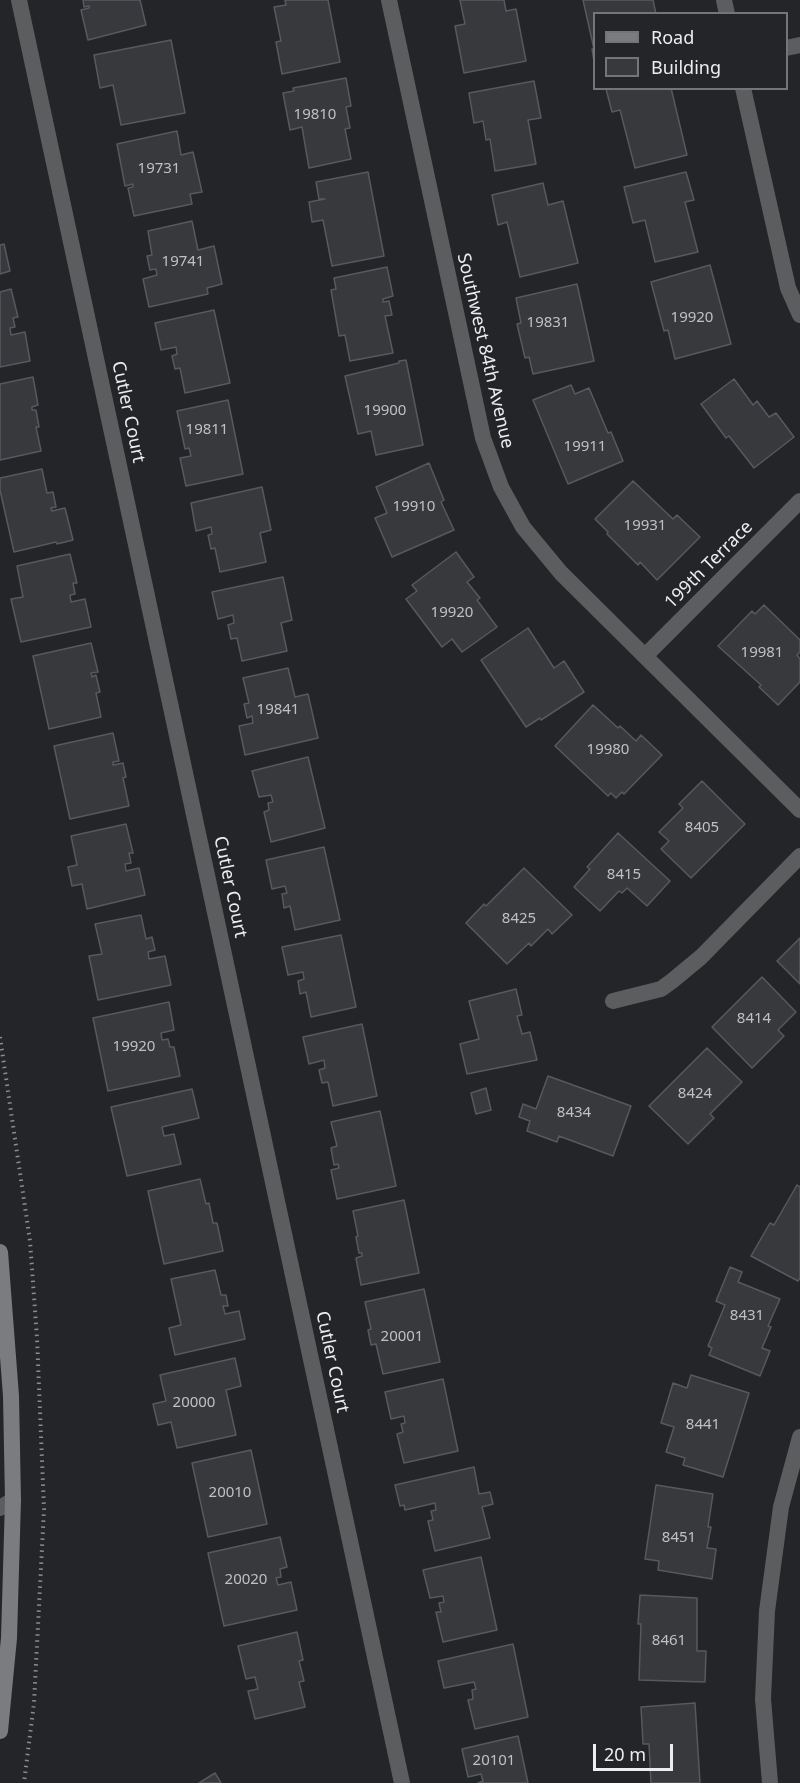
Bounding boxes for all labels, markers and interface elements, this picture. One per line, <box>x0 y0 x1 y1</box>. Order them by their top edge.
legend <box>593 12 788 90</box>
text: Road <box>651 25 694 49</box>
text: Building <box>651 55 721 79</box>
house number: 19810 <box>294 106 336 124</box>
house number: 19731 <box>138 160 180 178</box>
street label: Southwest 84th Avenue <box>452 251 518 451</box>
house number: 19741 <box>162 253 204 271</box>
house number: 19920 <box>671 309 713 327</box>
house number: 19831 <box>527 314 569 332</box>
street label: Cutler Court <box>107 359 149 465</box>
house number: 19900 <box>364 402 406 420</box>
house number: 19811 <box>186 421 228 439</box>
house number: 19911 <box>564 438 606 456</box>
house number: 19910 <box>393 498 435 516</box>
house number: 19931 <box>624 517 666 535</box>
street label: 199th Terrace <box>661 517 757 613</box>
house number: 19920 <box>431 604 473 622</box>
house number: 19981 <box>741 644 783 662</box>
house number: 19841 <box>257 701 299 719</box>
house number: 19980 <box>587 741 629 759</box>
house number: 8405 <box>685 819 719 837</box>
street label: Cutler Court <box>209 834 251 940</box>
house number: 8415 <box>607 866 641 884</box>
house number: 8425 <box>502 910 536 928</box>
house number: 8414 <box>737 1010 771 1028</box>
house number: 19920 <box>113 1038 155 1056</box>
house number: 8424 <box>678 1085 712 1103</box>
house number: 8434 <box>557 1104 591 1122</box>
house number: 8431 <box>730 1307 764 1325</box>
street label: Cutler Court <box>311 1309 353 1415</box>
house number: 20001 <box>381 1328 423 1346</box>
house number: 20000 <box>173 1394 215 1412</box>
house number: 8441 <box>686 1416 720 1434</box>
house number: 20010 <box>209 1484 251 1502</box>
house number: 8451 <box>662 1529 696 1547</box>
house number: 20020 <box>225 1571 267 1589</box>
house number: 8461 <box>652 1632 686 1650</box>
scale bar <box>596 1732 676 1770</box>
text: 20 m <box>604 1742 646 1766</box>
house number: 20101 <box>473 1752 515 1770</box>

